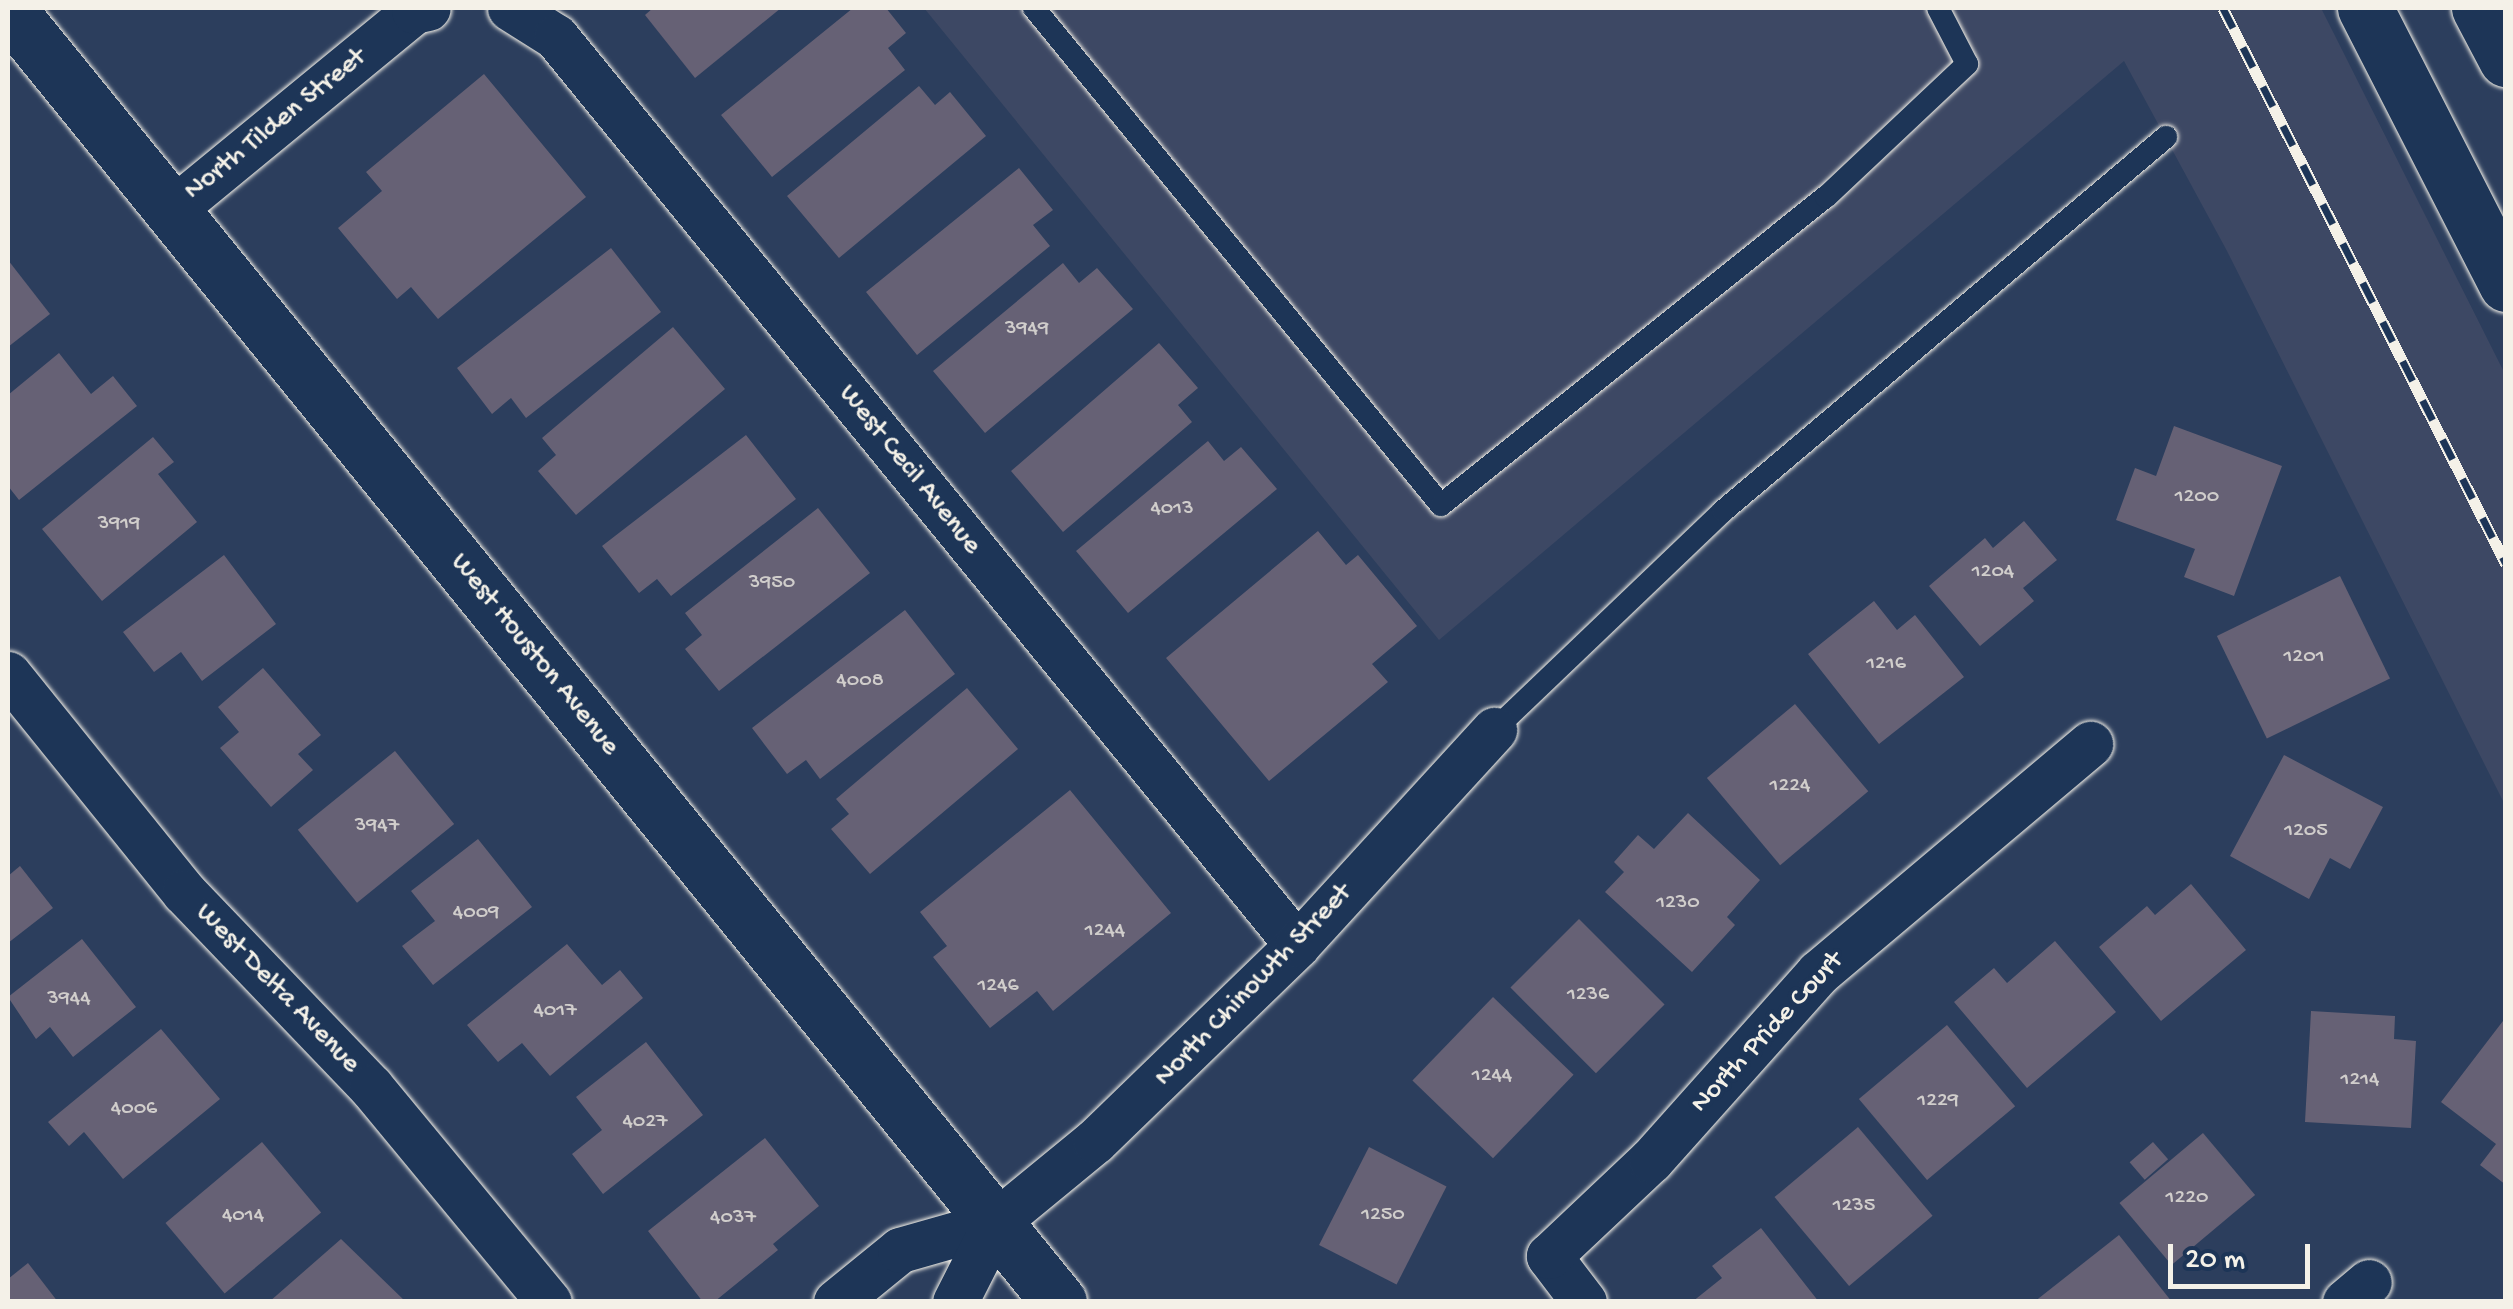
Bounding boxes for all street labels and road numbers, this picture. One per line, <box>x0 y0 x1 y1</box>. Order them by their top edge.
street label: North Tilden Street <box>178 41 374 209</box>
street label: West Cecil Avenue <box>830 378 988 562</box>
street label: West Houston Avenue <box>442 547 626 763</box>
street label: North Chinowth Street <box>1148 877 1360 1095</box>
street label: West Delta Avenue <box>187 897 367 1081</box>
street label: North Pride Court <box>1684 945 1852 1121</box>

